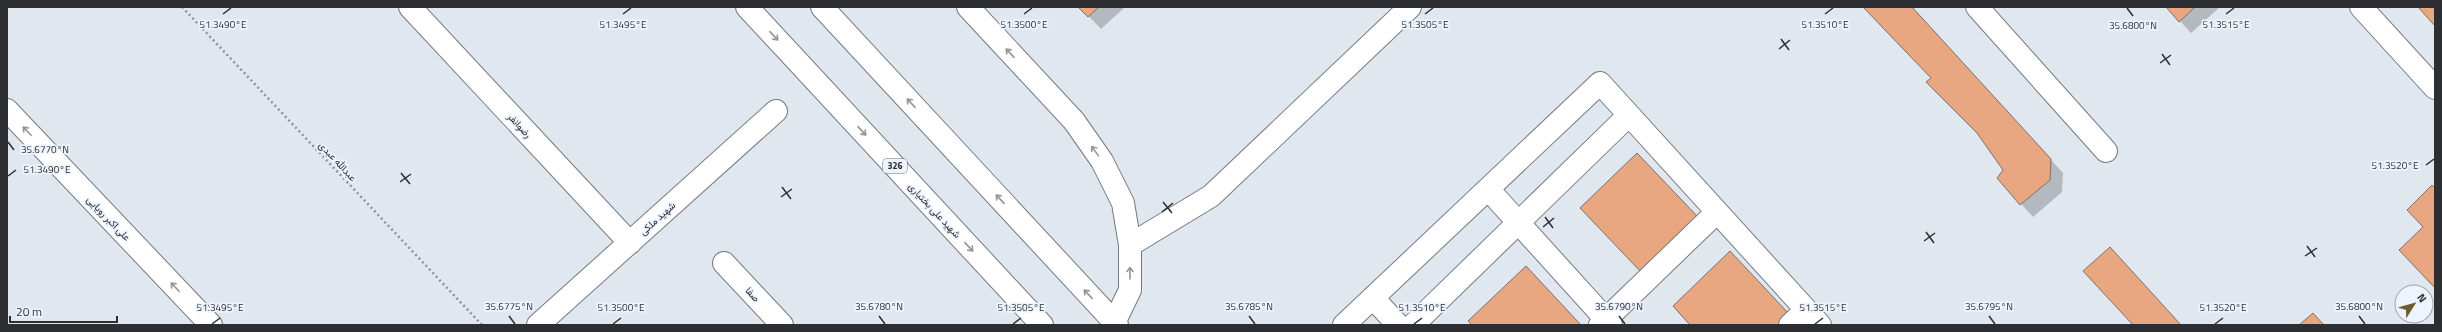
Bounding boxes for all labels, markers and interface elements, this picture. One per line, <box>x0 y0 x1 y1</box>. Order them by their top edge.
text: 51.3490°E <box>200 17 247 32</box>
text: 51.3495°E <box>600 17 647 32</box>
text: 51.3500°E <box>1001 17 1048 32</box>
text: 51.3505°E <box>1402 17 1449 32</box>
text: 51.3510°E <box>1802 17 1849 32</box>
text: 51.3515°E <box>2203 17 2250 32</box>
text: 35.6800°N <box>2109 18 2157 33</box>
one-way arrow <box>769 30 778 41</box>
one-way arrow <box>1006 48 1015 58</box>
one-way arrow <box>907 99 916 109</box>
street label: رضوانفر <box>503 109 535 141</box>
one-way arrow <box>857 126 867 136</box>
one-way arrow <box>23 127 32 137</box>
street label: عبدالله عبدی <box>315 138 360 185</box>
text: 35.6770°N <box>21 142 69 157</box>
one-way arrow <box>1091 145 1099 156</box>
text: 51.3520°E <box>2372 158 2419 173</box>
road number: 326 <box>883 159 907 173</box>
text: 51.3490°E <box>24 162 71 177</box>
street label: شهید علی بختیاری <box>905 179 964 242</box>
street label: علی اکبر رویایی <box>83 192 134 244</box>
one-way arrow <box>995 194 1004 204</box>
street label: شهید ملکی <box>636 198 679 239</box>
one-way arrow <box>965 242 974 252</box>
one-way arrow <box>1126 267 1134 280</box>
one-way arrow <box>170 282 179 292</box>
street label: صفا <box>742 283 764 305</box>
north arrow <box>2394 284 2434 324</box>
one-way arrow <box>1083 289 1093 299</box>
text: N <box>2413 290 2431 306</box>
scale bar <box>10 298 117 324</box>
text: 35.6775°N <box>485 299 533 314</box>
text: 35.6780°N <box>855 299 903 314</box>
text: 35.6785°N <box>1225 299 1273 314</box>
text: 35.6790°N <box>1595 299 1643 314</box>
text: 35.6795°N <box>1965 299 2013 314</box>
text: 35.6800°N <box>2335 299 2383 314</box>
text: 51.3495°E <box>197 300 244 315</box>
text: 51.3500°E <box>598 300 645 315</box>
text: 51.3505°E <box>998 300 1045 315</box>
text: 51.3510°E <box>1399 300 1446 315</box>
text: 51.3515°E <box>1800 300 1847 315</box>
text: 51.3520°E <box>2200 300 2247 315</box>
text: 20 m <box>16 302 42 321</box>

